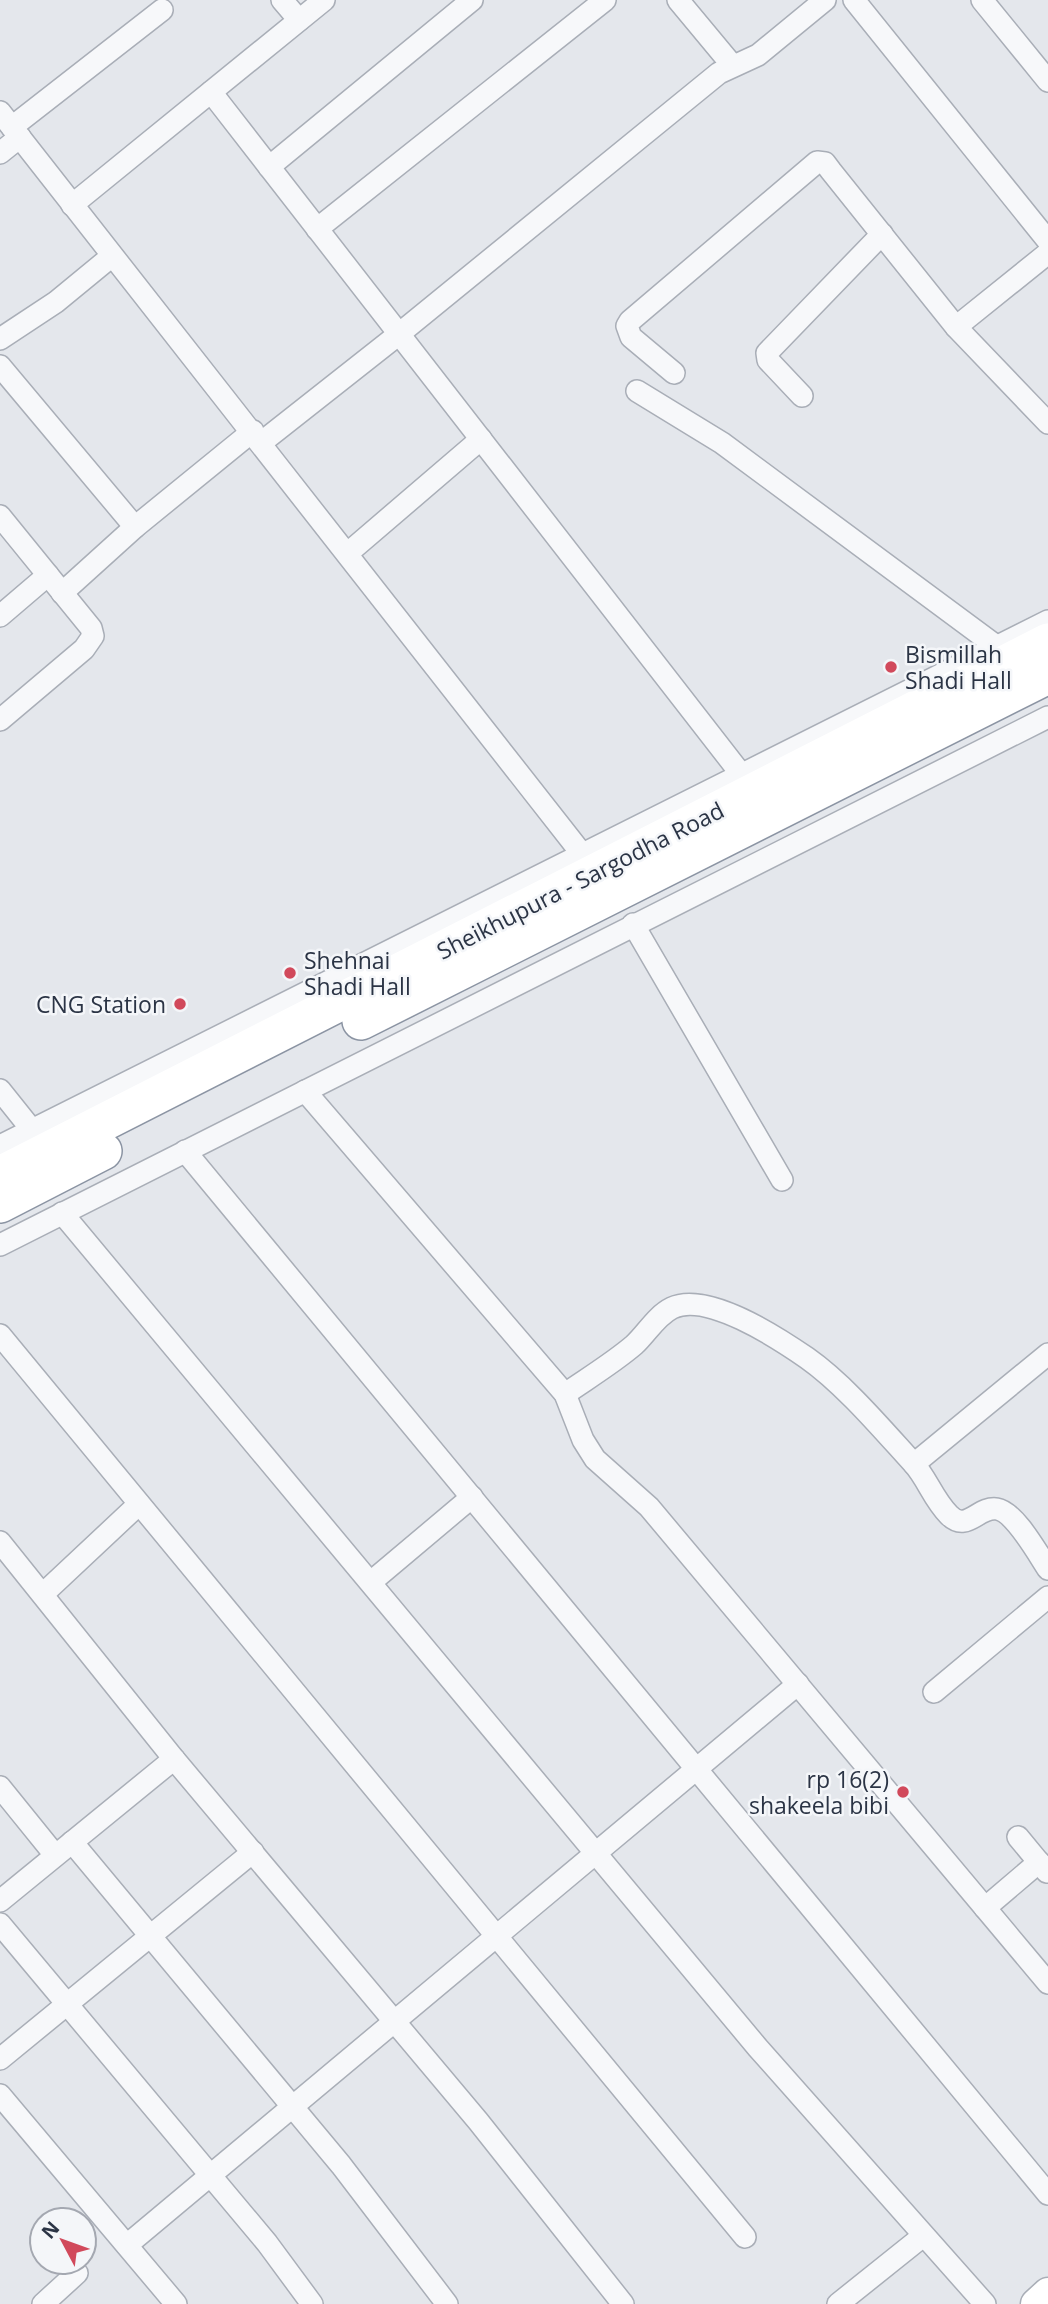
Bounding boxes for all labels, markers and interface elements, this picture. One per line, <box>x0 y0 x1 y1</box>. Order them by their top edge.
place label: Bismillah Shadi Hall <box>905 638 1012 696</box>
marker: Bismillah Shadi Hall <box>883 659 899 675</box>
street label: Sheikhupura - Sargodha Road <box>431 793 729 967</box>
place label: Shehnai Shadi Hall <box>304 944 411 1002</box>
marker: Shehnai Shadi Hall <box>282 965 298 981</box>
place label: CNG Station <box>36 988 166 1020</box>
marker: CNG Station <box>172 996 188 1012</box>
place label: rp 16(2) shakeela bibi <box>749 1763 889 1821</box>
marker: rp 16(2) shakeela bibi <box>895 1784 911 1800</box>
north arrow <box>28 2206 98 2276</box>
text: N <box>35 2215 65 2244</box>

